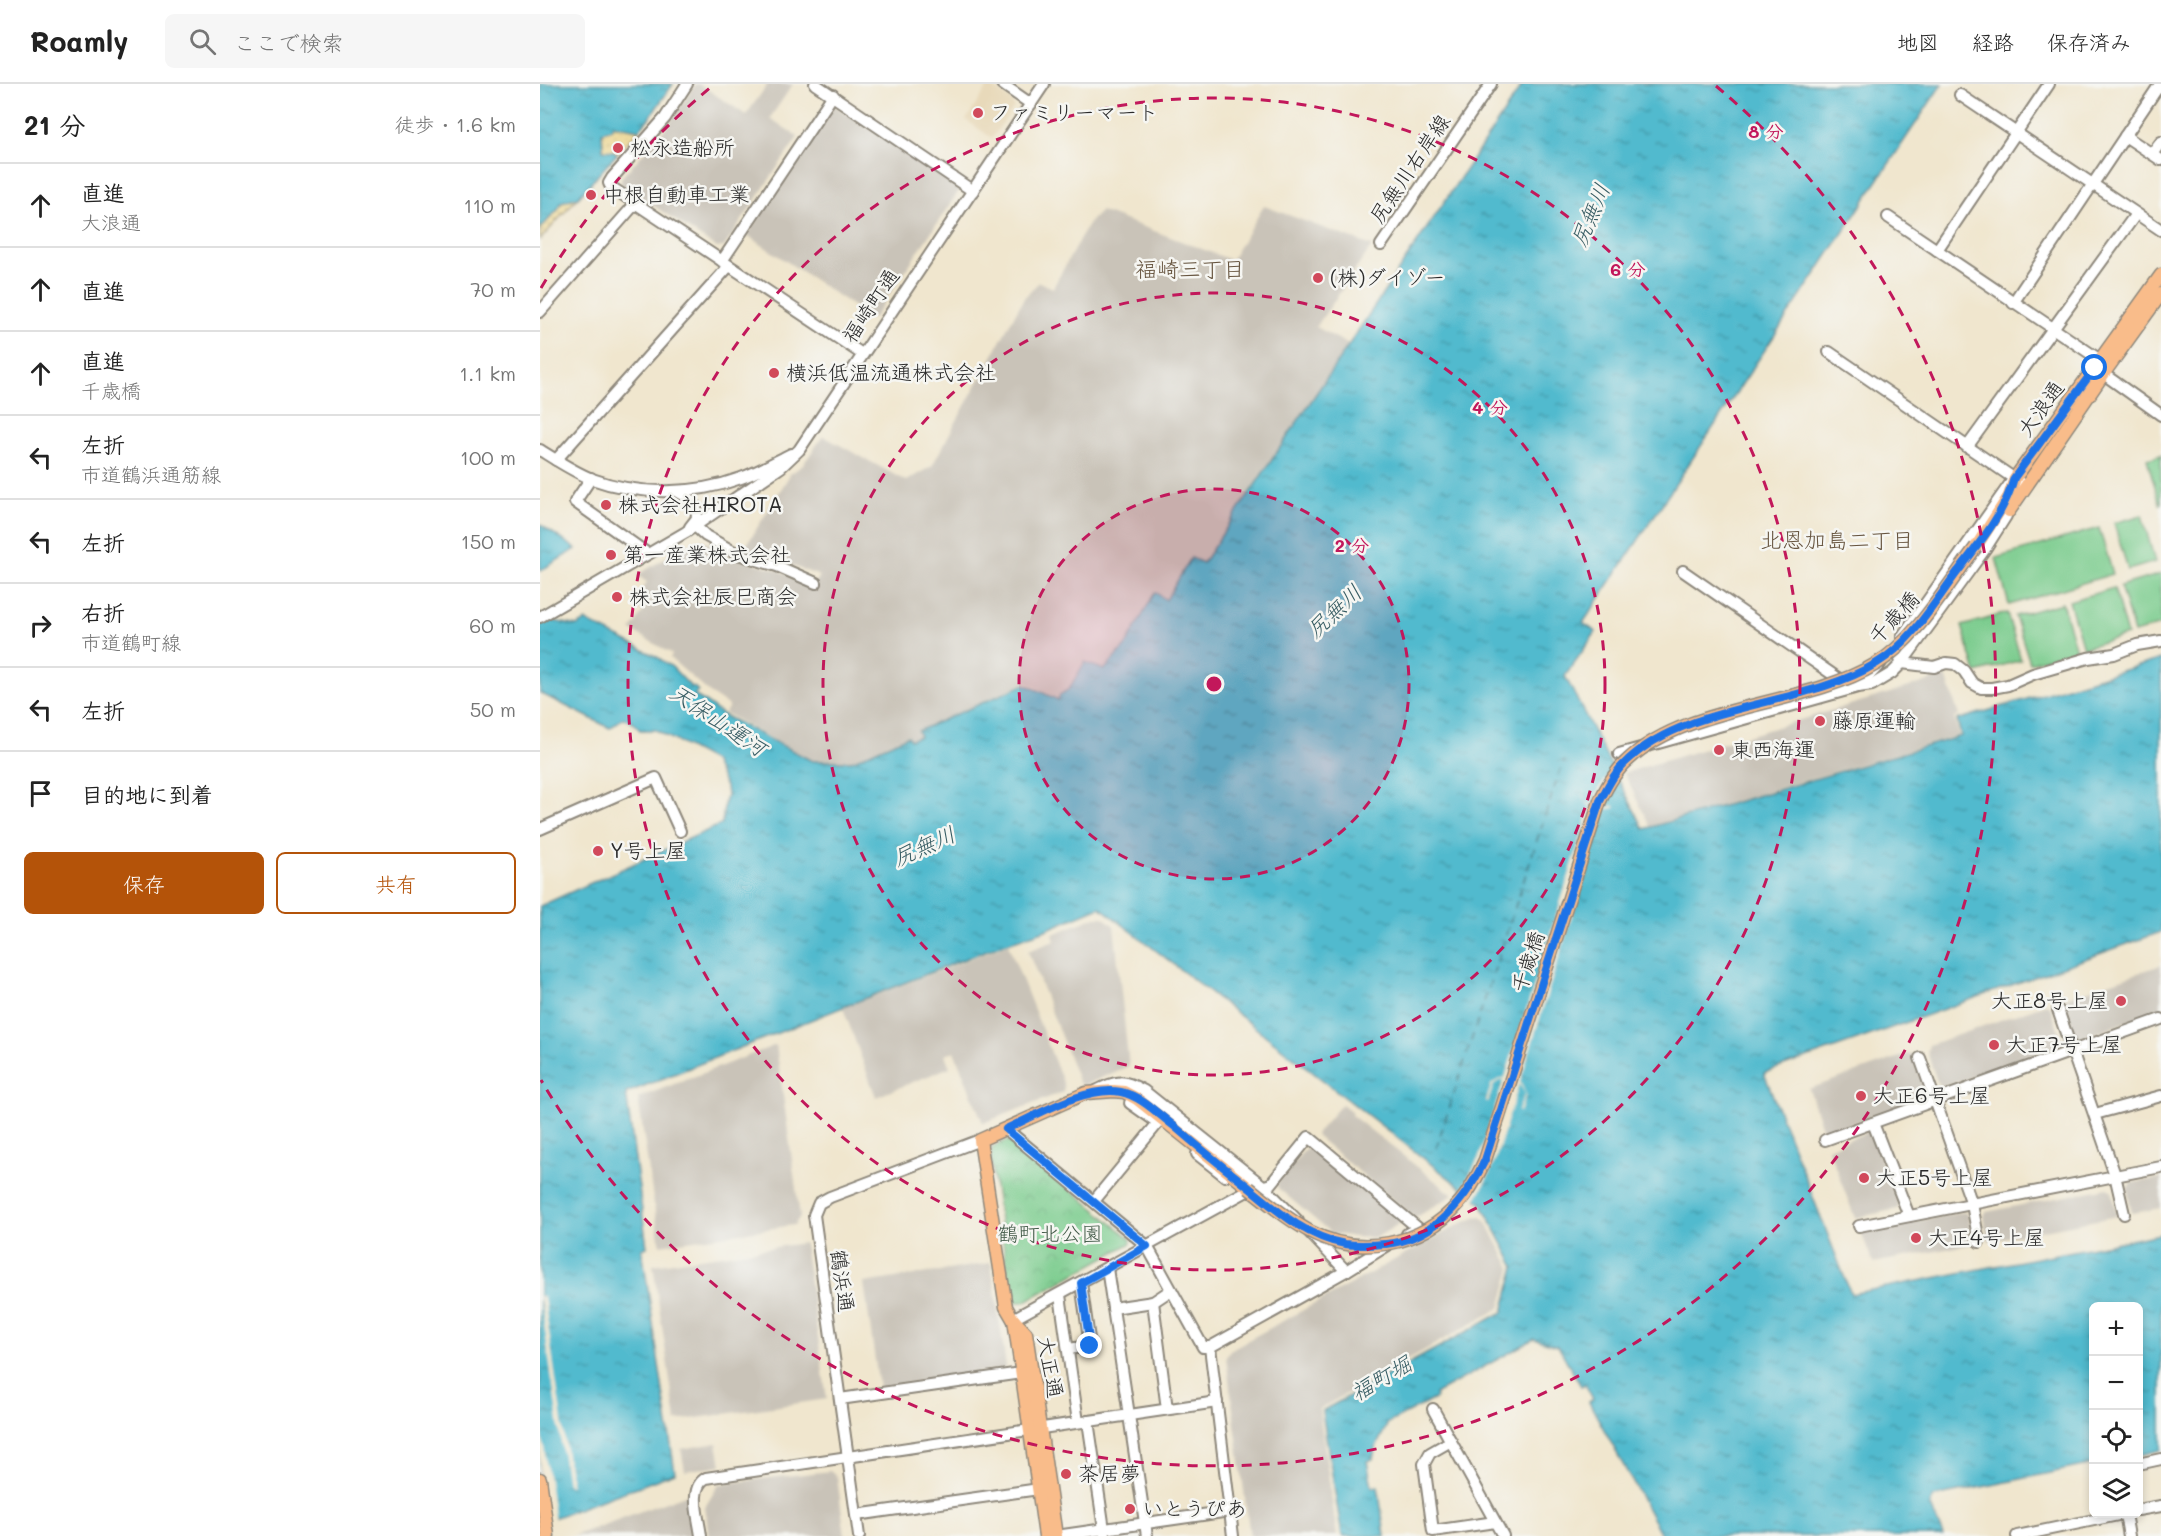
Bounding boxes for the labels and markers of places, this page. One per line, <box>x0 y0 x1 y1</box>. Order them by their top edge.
place label: ファミリーマート <box>990 98 1158 125</box>
marker: ファミリーマート <box>971 106 985 120</box>
place label: 松永造船所 <box>630 133 735 160</box>
marker: 松永造船所 <box>611 141 625 155</box>
place label: 中根自動車工業 <box>603 180 750 207</box>
marker: 中根自動車工業 <box>584 188 598 202</box>
place label: (株)ダイゾー <box>1330 263 1446 290</box>
marker: (株)ダイゾー <box>1311 271 1325 285</box>
place label: 横浜低温流通株式会社 <box>786 358 996 385</box>
marker: 横浜低温流通株式会社 <box>767 366 781 380</box>
place label: 株式会社HIROTA <box>618 490 783 517</box>
marker: 株式会社HIROTA <box>599 498 613 512</box>
place label: 第一産業株式会社 <box>623 540 791 567</box>
marker: 第一産業株式会社 <box>604 548 618 562</box>
place label: 株式会社辰巳商会 <box>629 582 797 609</box>
marker: 株式会社辰巳商会 <box>610 590 624 604</box>
centre of rings <box>1204 674 1224 694</box>
place label: 藤原運輸 <box>1832 706 1916 733</box>
marker: 藤原運輸 <box>1813 714 1827 728</box>
place label: 東西海運 <box>1731 735 1815 762</box>
marker: 東西海運 <box>1712 743 1726 757</box>
place label: Y号上屋 <box>610 836 687 863</box>
marker: Y号上屋 <box>591 844 605 858</box>
place label: 大正8号上屋 <box>1991 986 2109 1013</box>
marker: 大正8号上屋 <box>2114 994 2128 1008</box>
place label: 大正7号上屋 <box>2006 1030 2123 1057</box>
marker: 大正7号上屋 <box>1987 1038 2001 1052</box>
place label: 大正6号上屋 <box>1873 1081 1991 1108</box>
marker: 大正6号上屋 <box>1854 1089 1868 1103</box>
place label: 大正5号上屋 <box>1876 1163 1993 1190</box>
marker: 大正5号上屋 <box>1857 1171 1871 1185</box>
place label: 大正4号上屋 <box>1928 1223 2045 1250</box>
marker: 大正4号上屋 <box>1909 1231 1923 1245</box>
place label: 茶居夢 <box>1078 1459 1141 1486</box>
marker: 茶居夢 <box>1059 1467 1073 1481</box>
place label: いとうぴあ <box>1142 1494 1247 1521</box>
marker: いとうぴあ <box>1123 1502 1137 1516</box>

